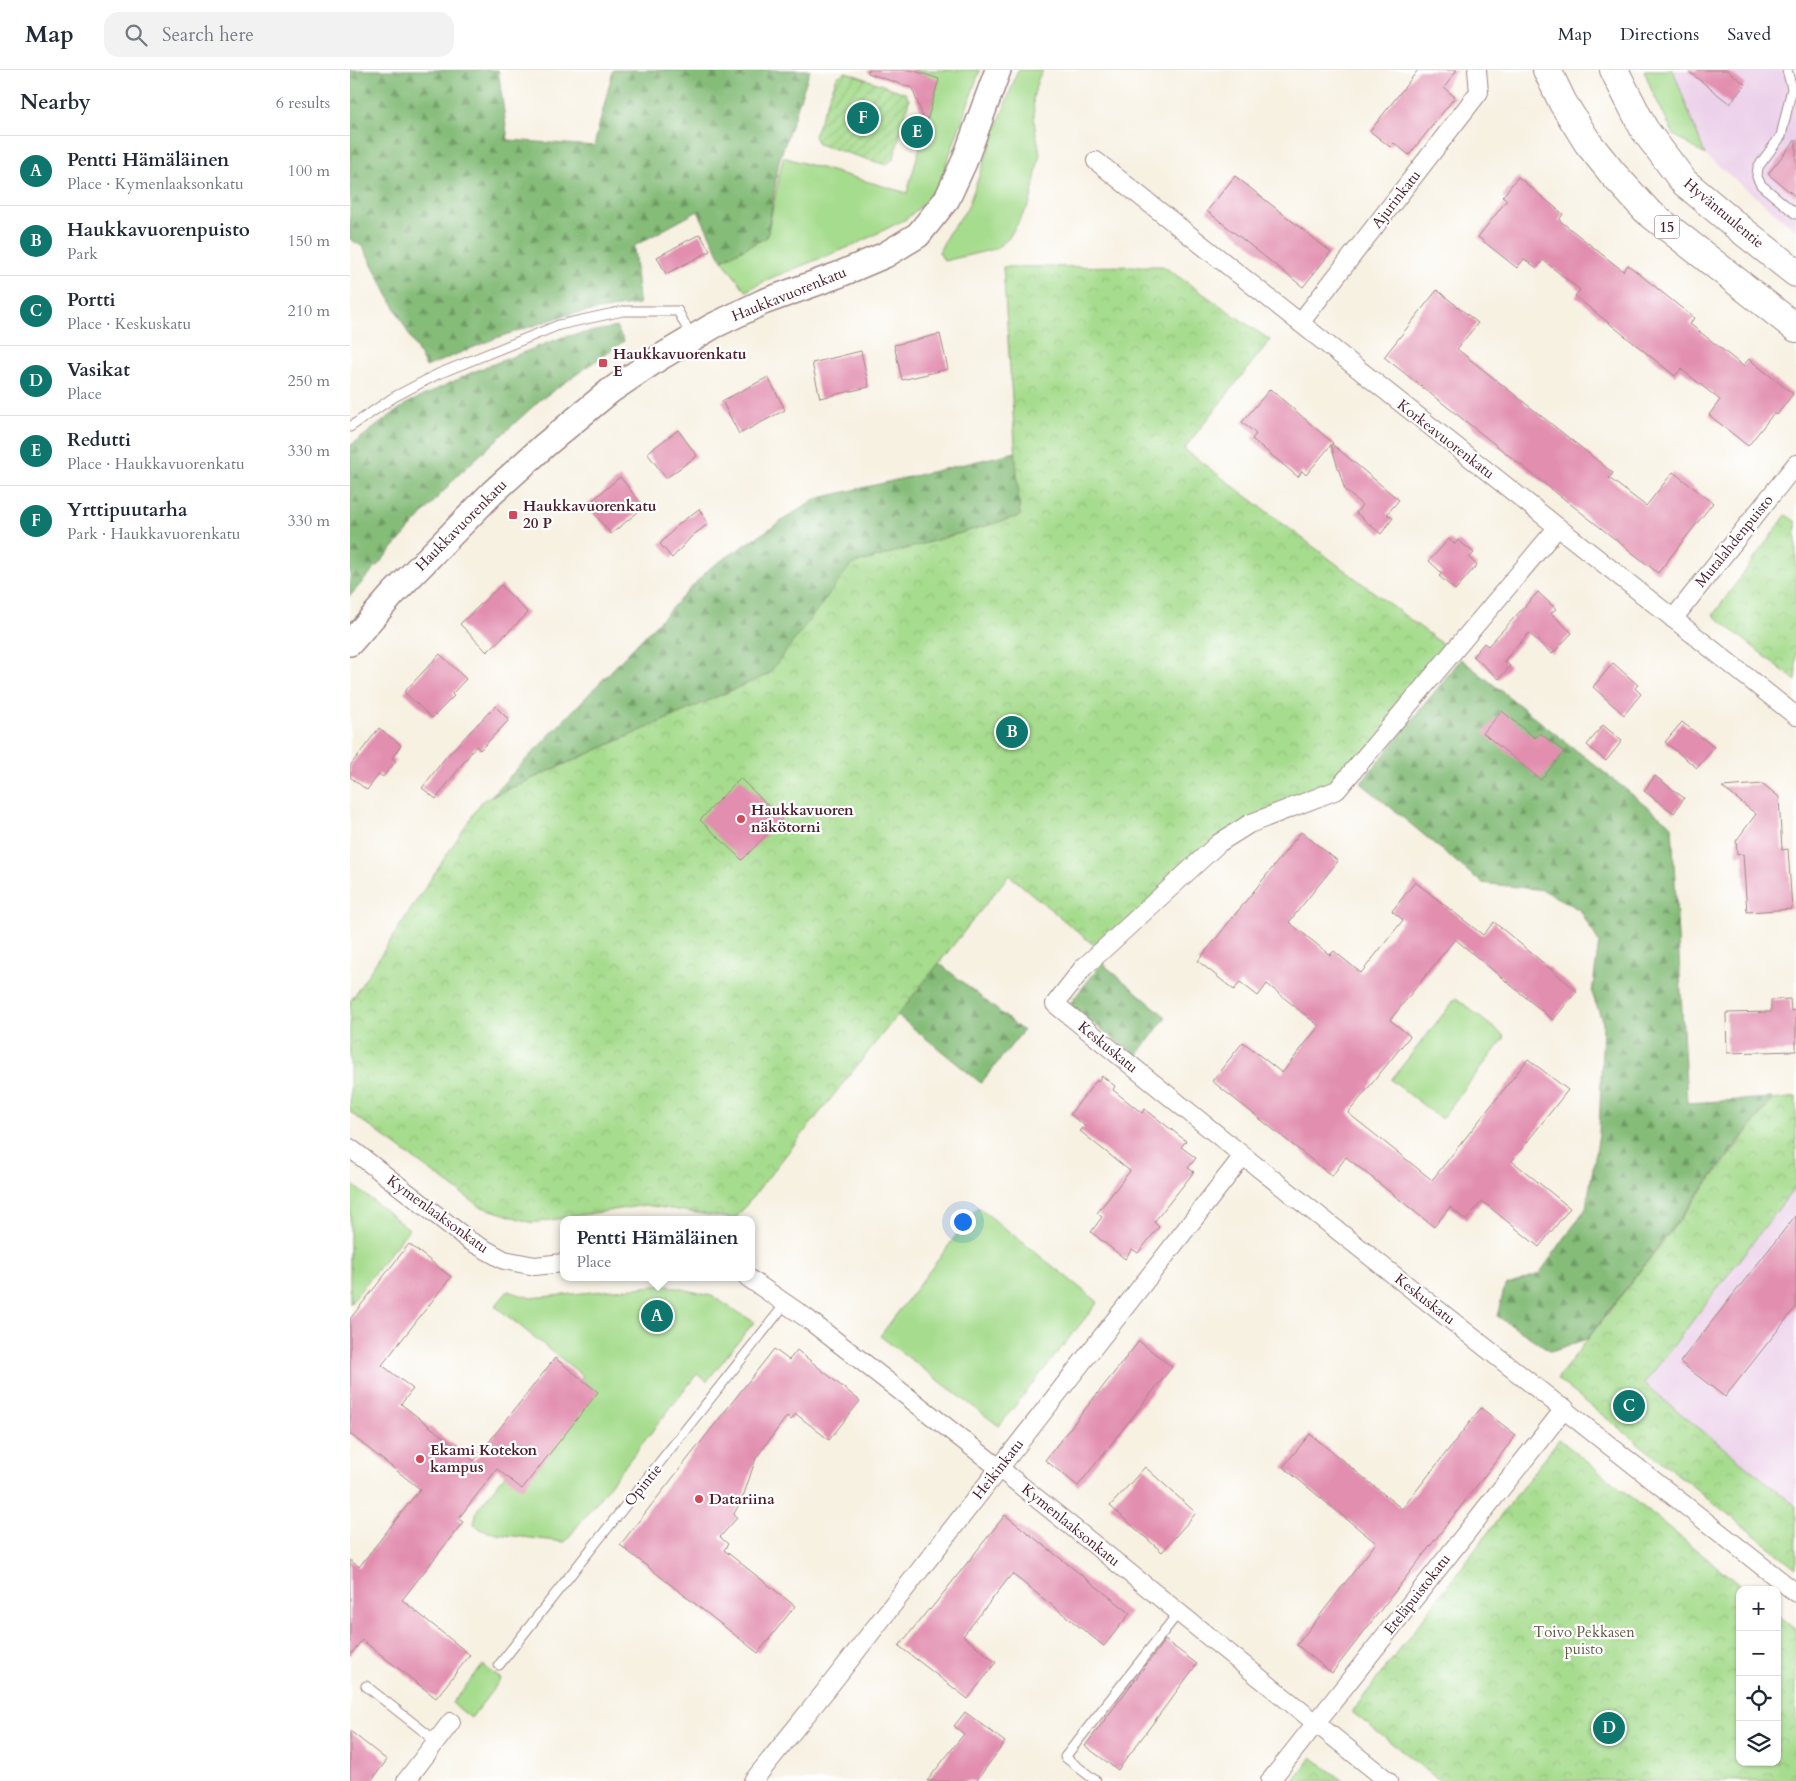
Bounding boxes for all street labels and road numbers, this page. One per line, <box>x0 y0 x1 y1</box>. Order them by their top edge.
street label: Ajurinkatu <box>1367 166 1425 232</box>
street label: Hyväntuulentie <box>1680 173 1769 253</box>
road number: 15 <box>1654 216 1680 238</box>
street label: Haukkavuorenkatu <box>729 262 849 326</box>
street label: Korkeavuorenkatu <box>1393 395 1499 483</box>
street label: Haukkavuorenkatu <box>411 475 511 575</box>
street label: Mutalahdenpuisto <box>1690 491 1778 591</box>
street label: Keskuskatu <box>1074 1017 1142 1077</box>
street label: Kymenlaaksonkatu <box>383 1170 493 1258</box>
street label: Keskuskatu <box>1391 1269 1459 1329</box>
street label: Heikinkatu <box>968 1435 1028 1503</box>
street label: Opintie <box>620 1459 666 1511</box>
street label: Kymenlaaksonkatu <box>1018 1479 1124 1571</box>
street label: Eteläpuistokatu <box>1379 1550 1455 1638</box>

